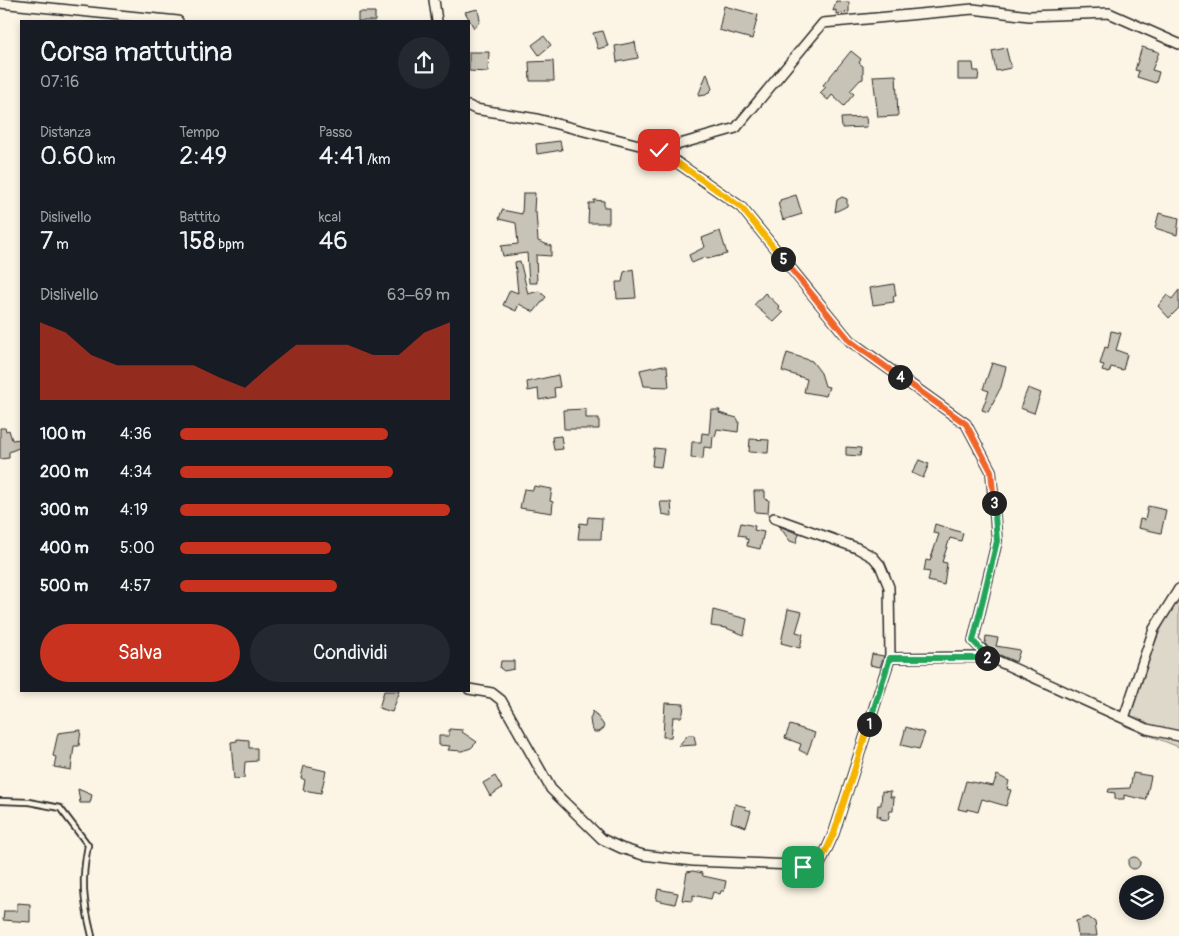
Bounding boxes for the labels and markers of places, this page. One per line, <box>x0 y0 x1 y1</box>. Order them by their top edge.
pin <box>638 129 680 171</box>
pin: 5 <box>770 246 796 272</box>
pin: 4 <box>888 364 912 390</box>
pin: 3 <box>982 490 1006 516</box>
pin: 2 <box>974 646 1000 670</box>
pin: 1 <box>856 712 882 736</box>
pin <box>782 846 824 888</box>

